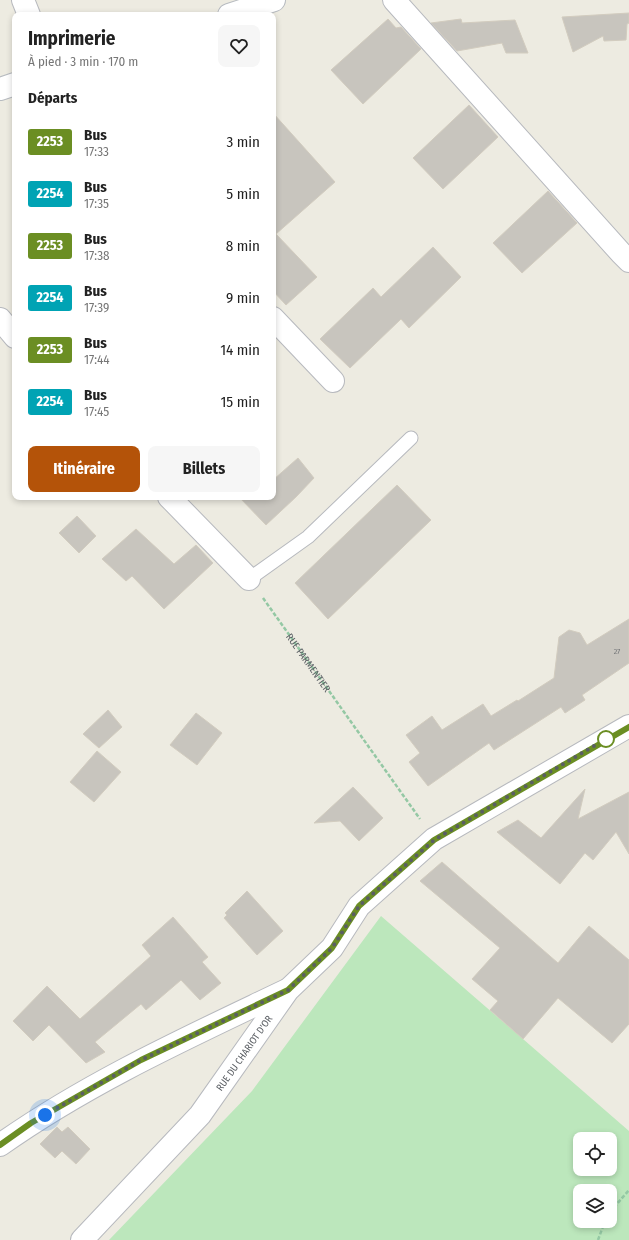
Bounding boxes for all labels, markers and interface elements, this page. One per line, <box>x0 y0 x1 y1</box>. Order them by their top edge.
button: heart <box>218 25 260 67</box>
text: Imprimerie <box>28 27 115 50</box>
text: À pied · 3 min · 170 m <box>28 54 138 69</box>
text: Départs <box>28 89 77 107</box>
text: Bus <box>84 126 107 144</box>
text: 2253 <box>37 133 63 150</box>
text: 3 min <box>226 133 260 151</box>
text: 17:33 <box>84 144 109 159</box>
text: Bus <box>84 178 107 196</box>
text: 2254 <box>36 185 64 202</box>
text: 5 min <box>226 185 260 203</box>
text: 17:35 <box>84 196 109 211</box>
text: Bus <box>84 230 107 248</box>
text: 2253 <box>37 237 63 254</box>
text: 8 min <box>226 237 260 255</box>
text: 17:38 <box>84 248 110 263</box>
text: Bus <box>84 282 107 300</box>
text: 2254 <box>36 289 64 306</box>
text: 9 min <box>226 289 260 307</box>
text: 17:39 <box>84 300 109 315</box>
text: Bus <box>84 334 107 352</box>
text: 2253 <box>37 341 63 358</box>
text: 14 min <box>220 341 260 359</box>
text: 17:44 <box>84 352 110 367</box>
text: Bus <box>84 386 107 404</box>
text: 2254 <box>36 393 64 410</box>
text: 15 min <box>221 393 260 411</box>
text: 17:45 <box>84 404 109 419</box>
button: Itinéraire <box>28 446 140 492</box>
button: Billets <box>148 446 260 492</box>
street label: RUE PARMENTIER <box>283 631 333 695</box>
house number: 27 <box>614 647 621 656</box>
unlabelled marker <box>597 730 615 748</box>
street label: RUE DU CHARIOT D'OR <box>214 1013 276 1093</box>
your location <box>35 1105 55 1125</box>
map controls <box>573 1132 617 1228</box>
button: locate <box>573 1132 617 1176</box>
button: layers <box>573 1184 617 1228</box>

